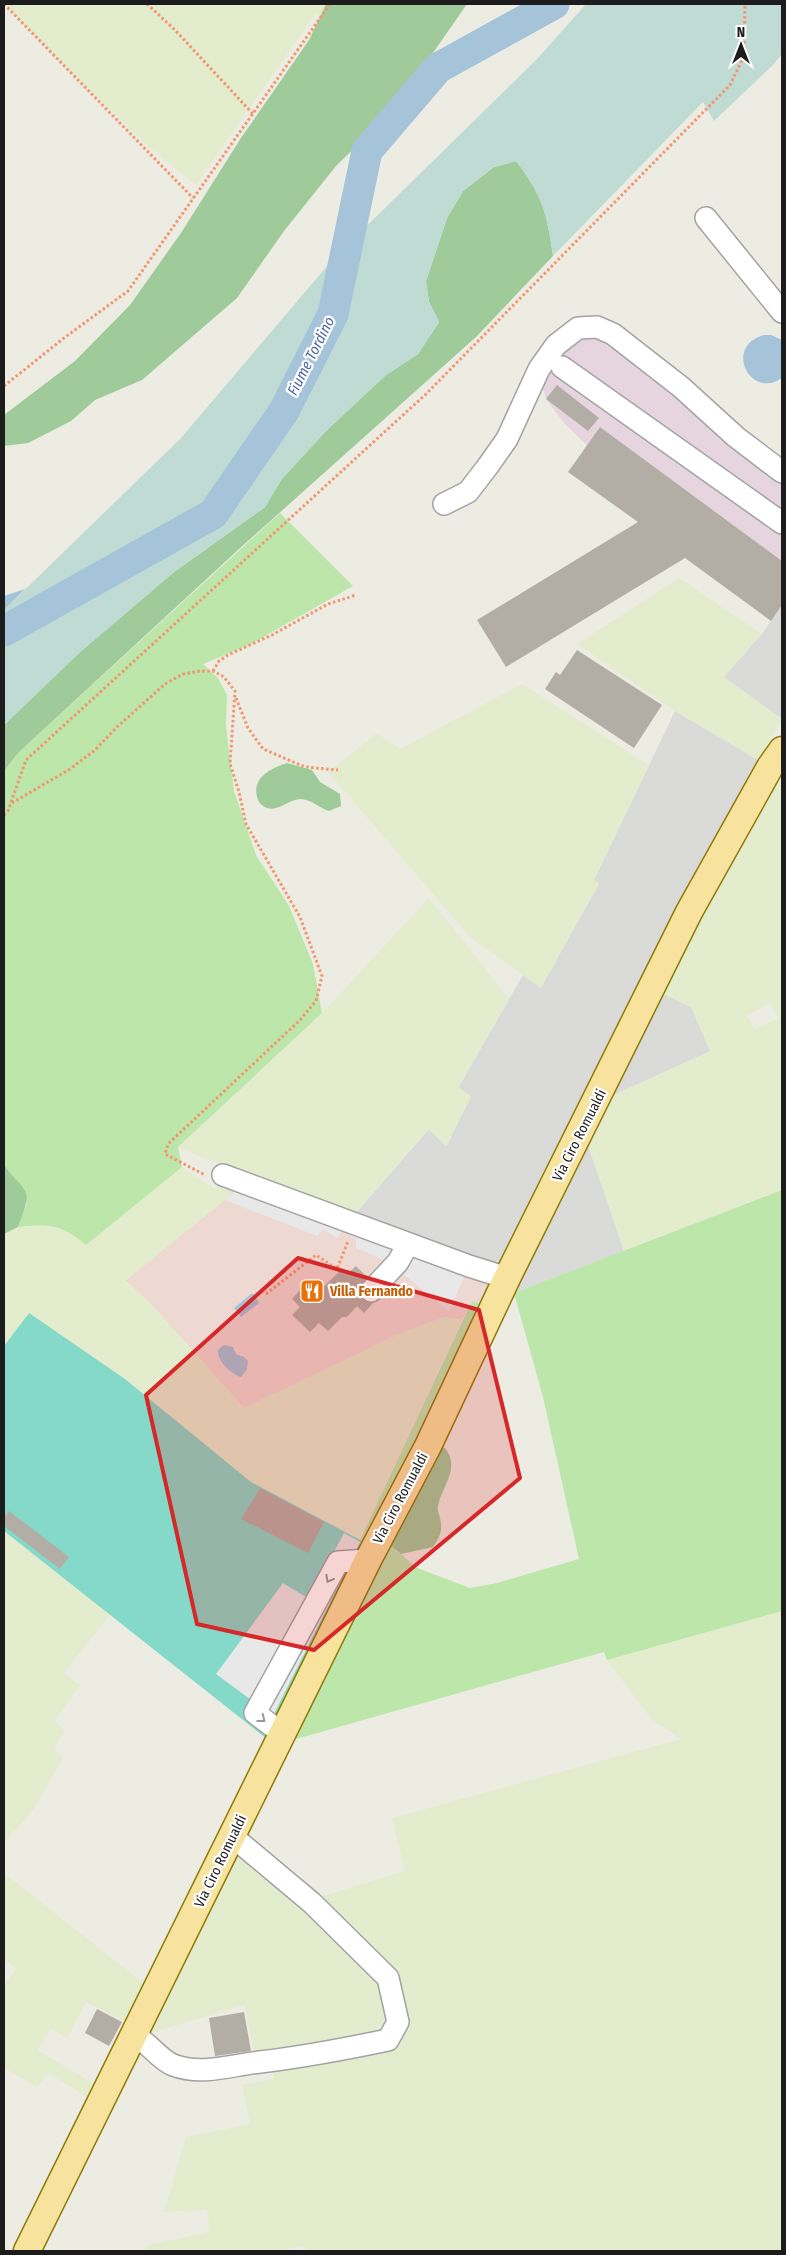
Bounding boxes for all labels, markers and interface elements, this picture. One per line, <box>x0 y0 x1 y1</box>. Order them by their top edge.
north arrow <box>716 20 766 70</box>
text: N <box>737 24 745 41</box>
water label: Fiume Tordino <box>284 314 339 398</box>
street label: Via Ciro Romualdi <box>549 1086 610 1184</box>
restaurant icon: Villa Fernando <box>299 1278 325 1304</box>
place label: Villa Fernando <box>329 1283 414 1300</box>
street label: Via Ciro Romualdi <box>369 1450 432 1547</box>
one-way arrow <box>325 1574 335 1583</box>
one-way arrow <box>257 1713 266 1722</box>
street label: Via Ciro Romualdi <box>191 1812 250 1910</box>

